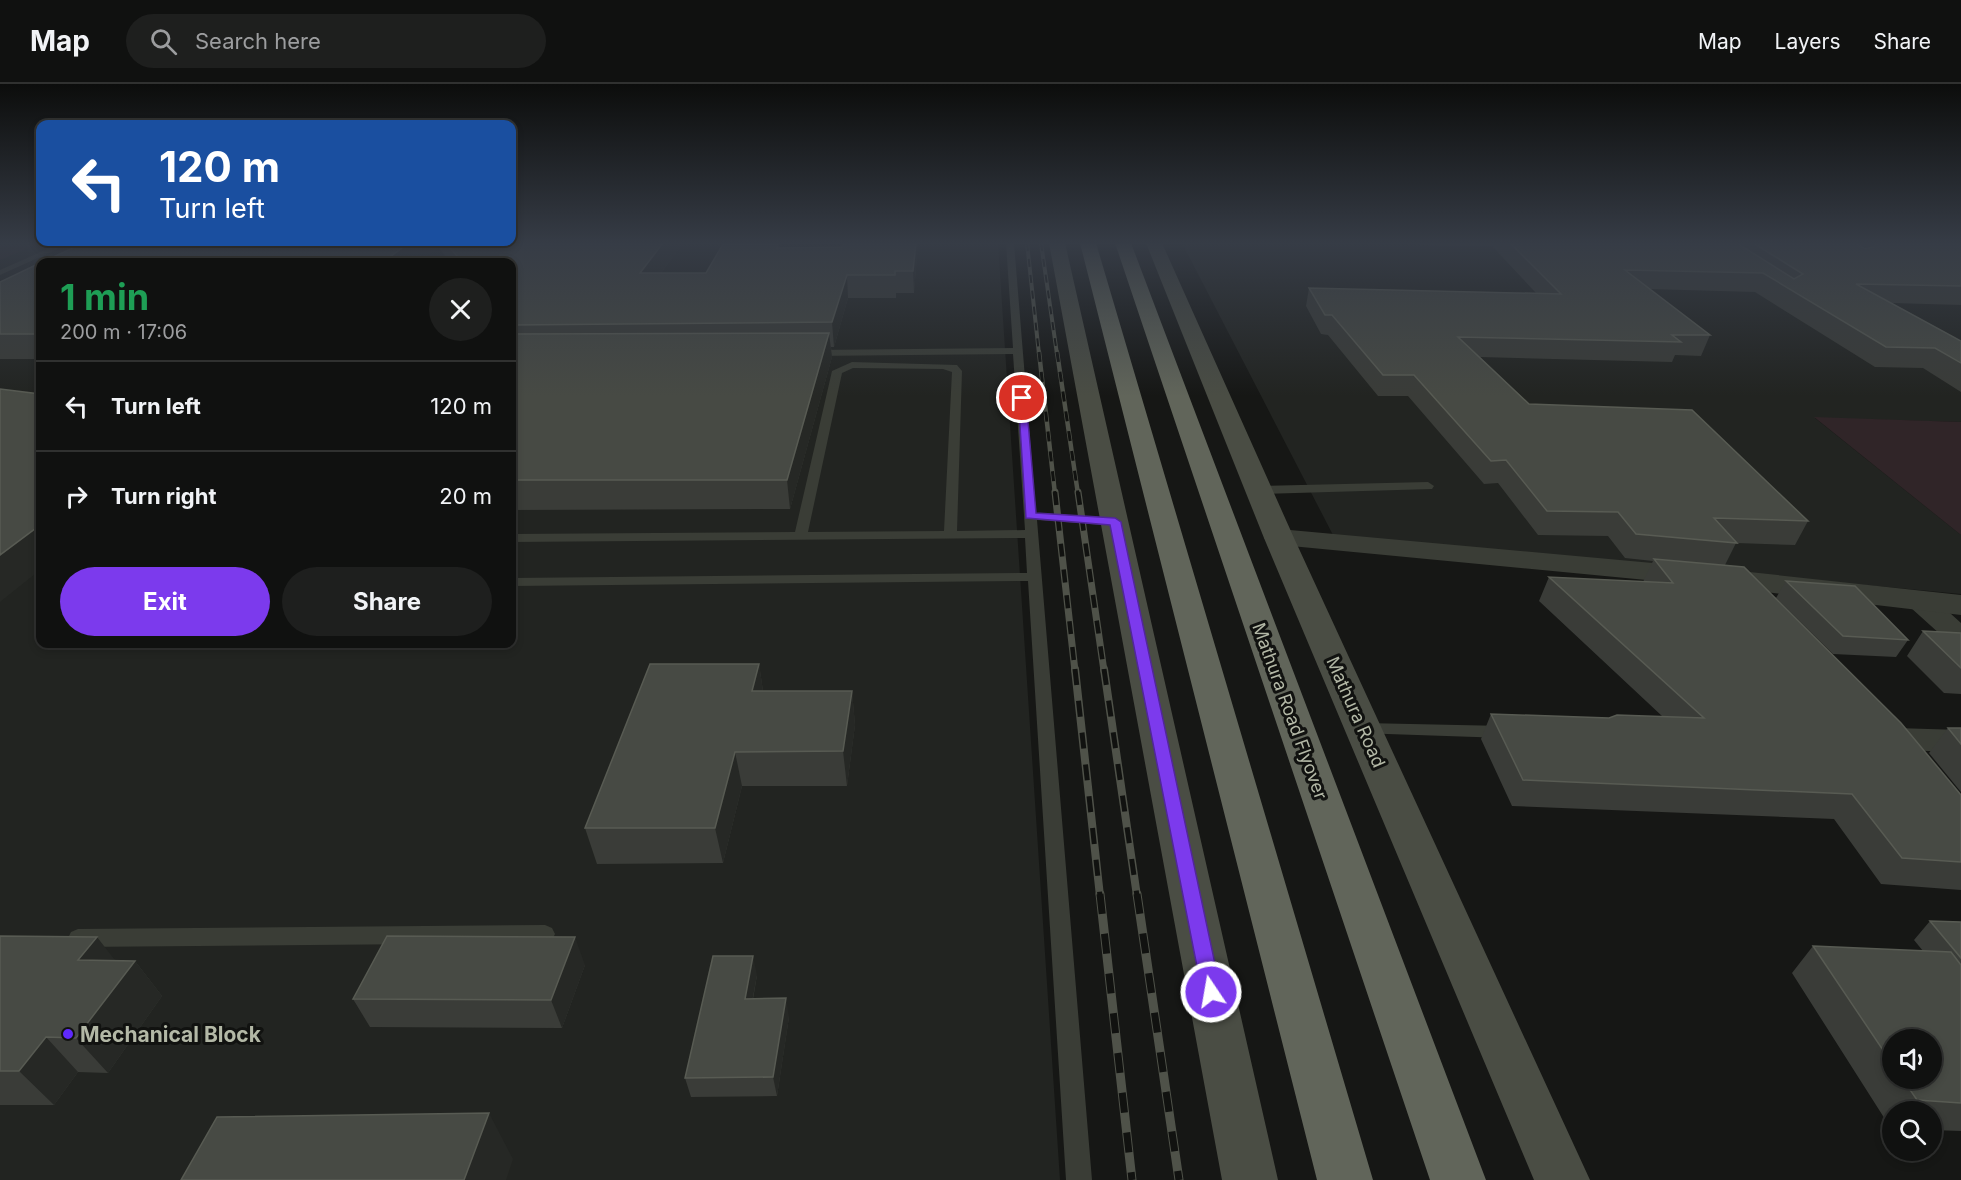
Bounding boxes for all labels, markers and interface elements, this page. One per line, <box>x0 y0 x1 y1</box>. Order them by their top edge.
search box <box>126 14 546 68</box>
text: Map <box>30 24 90 58</box>
icon: search <box>147 25 180 58</box>
text: Search here <box>195 28 321 54</box>
text: Map <box>1698 29 1742 54</box>
text: Layers <box>1775 29 1841 54</box>
text: Share <box>1874 29 1931 54</box>
text: 120 m <box>159 141 280 192</box>
icon: left <box>60 144 138 222</box>
text: Turn left <box>159 192 265 225</box>
text: 1 min <box>60 275 149 319</box>
button: close <box>429 278 492 341</box>
text: 200 m · 17:06 <box>60 320 187 344</box>
pin <box>996 372 1047 423</box>
icon: arrive <box>1005 381 1038 414</box>
icon: left <box>60 390 93 423</box>
text: Turn left <box>111 393 201 419</box>
text: 120 m <box>430 393 492 419</box>
icon: right <box>60 480 93 513</box>
text: Turn right <box>111 483 217 509</box>
text: 20 m <box>439 483 492 509</box>
button: Exit <box>60 567 270 636</box>
button: Share <box>282 567 492 636</box>
street label: Mathura Road Flyover <box>1248 620 1332 802</box>
street label: Mathura Road <box>1322 653 1390 771</box>
position arrow <box>1179 960 1243 1024</box>
place label: Mechanical Block <box>80 1022 262 1047</box>
marker: Mechanical Block <box>61 1027 75 1041</box>
map controls <box>1882 1029 1942 1161</box>
button: sound <box>1882 1029 1942 1089</box>
button: search <box>1882 1101 1942 1161</box>

